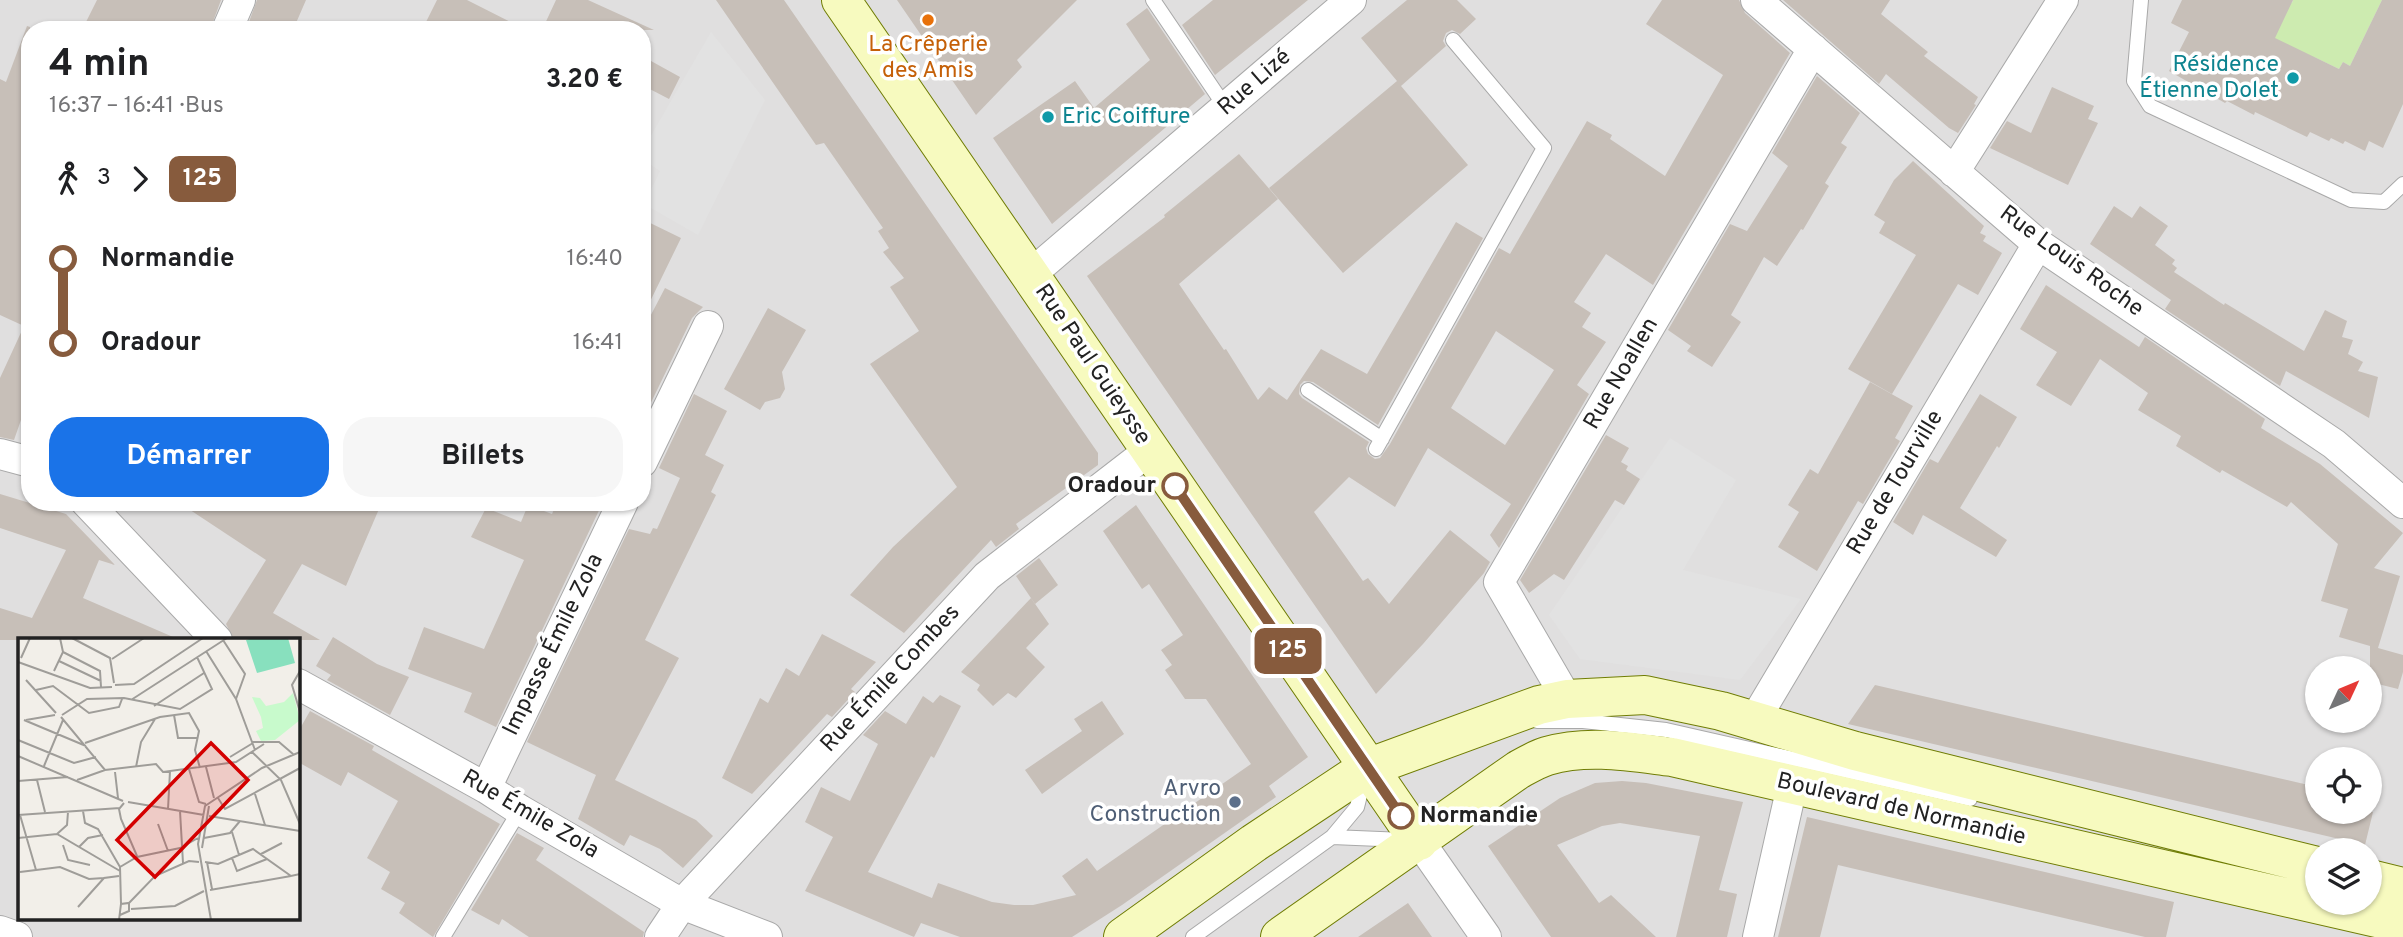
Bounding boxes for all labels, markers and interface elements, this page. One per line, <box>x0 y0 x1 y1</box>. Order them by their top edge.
marker: La Crêperie des Amis <box>920 12 936 28</box>
place label: La Crêperie des Amis <box>868 31 988 86</box>
text: 4 min <box>49 41 149 90</box>
street label: Rue Lizé <box>1212 43 1298 123</box>
place label: Résidence Étienne Dolet <box>2139 51 2279 106</box>
text: 3.20 € <box>546 64 623 97</box>
marker: Résidence Étienne Dolet <box>2285 70 2301 86</box>
text: 16:37 – 16:41 · Bus <box>49 92 224 121</box>
place label: Eric Coiffure <box>1062 103 1190 132</box>
marker: Eric Coiffure <box>1040 109 1056 125</box>
icon: walk <box>49 160 87 198</box>
icon: forward <box>121 160 159 198</box>
text: 3 <box>97 164 111 193</box>
text: 125 <box>183 164 222 194</box>
street label: Rue Louis Roche <box>1993 200 2149 324</box>
text: Normandie <box>101 243 234 276</box>
text: 16:40 <box>566 245 623 274</box>
street label: Rue Paul Guieysse <box>1027 279 1157 451</box>
street label: Rue Noallen <box>1578 313 1666 435</box>
text: Oradour <box>101 327 201 360</box>
text: 16:41 <box>573 329 623 358</box>
street label: Rue de Tourville <box>1841 405 1951 561</box>
button: Démarrer <box>49 417 329 497</box>
button: Billets <box>343 417 623 497</box>
place label: Oradour <box>1068 472 1156 501</box>
marker: Oradour <box>1162 473 1188 499</box>
street label: Impasse Émile Zola <box>496 549 611 741</box>
street label: Rue Émile Combes <box>814 598 967 759</box>
line badge: 125 <box>1248 628 1328 674</box>
text: 125 <box>1269 636 1307 666</box>
inset map <box>18 638 299 920</box>
north arrow <box>2305 656 2382 733</box>
map controls <box>2305 656 2382 915</box>
button: locate <box>2305 747 2382 824</box>
street label: Rue Émile Zola <box>456 763 604 866</box>
street label: Boulevard de Normandie <box>1774 767 2028 853</box>
place label: Arvro Construction <box>1089 775 1221 830</box>
marker: Arvro Construction <box>1227 794 1243 810</box>
place label: Normandie <box>1420 802 1538 831</box>
marker: Normandie <box>1388 803 1414 829</box>
button: layers <box>2305 838 2382 915</box>

